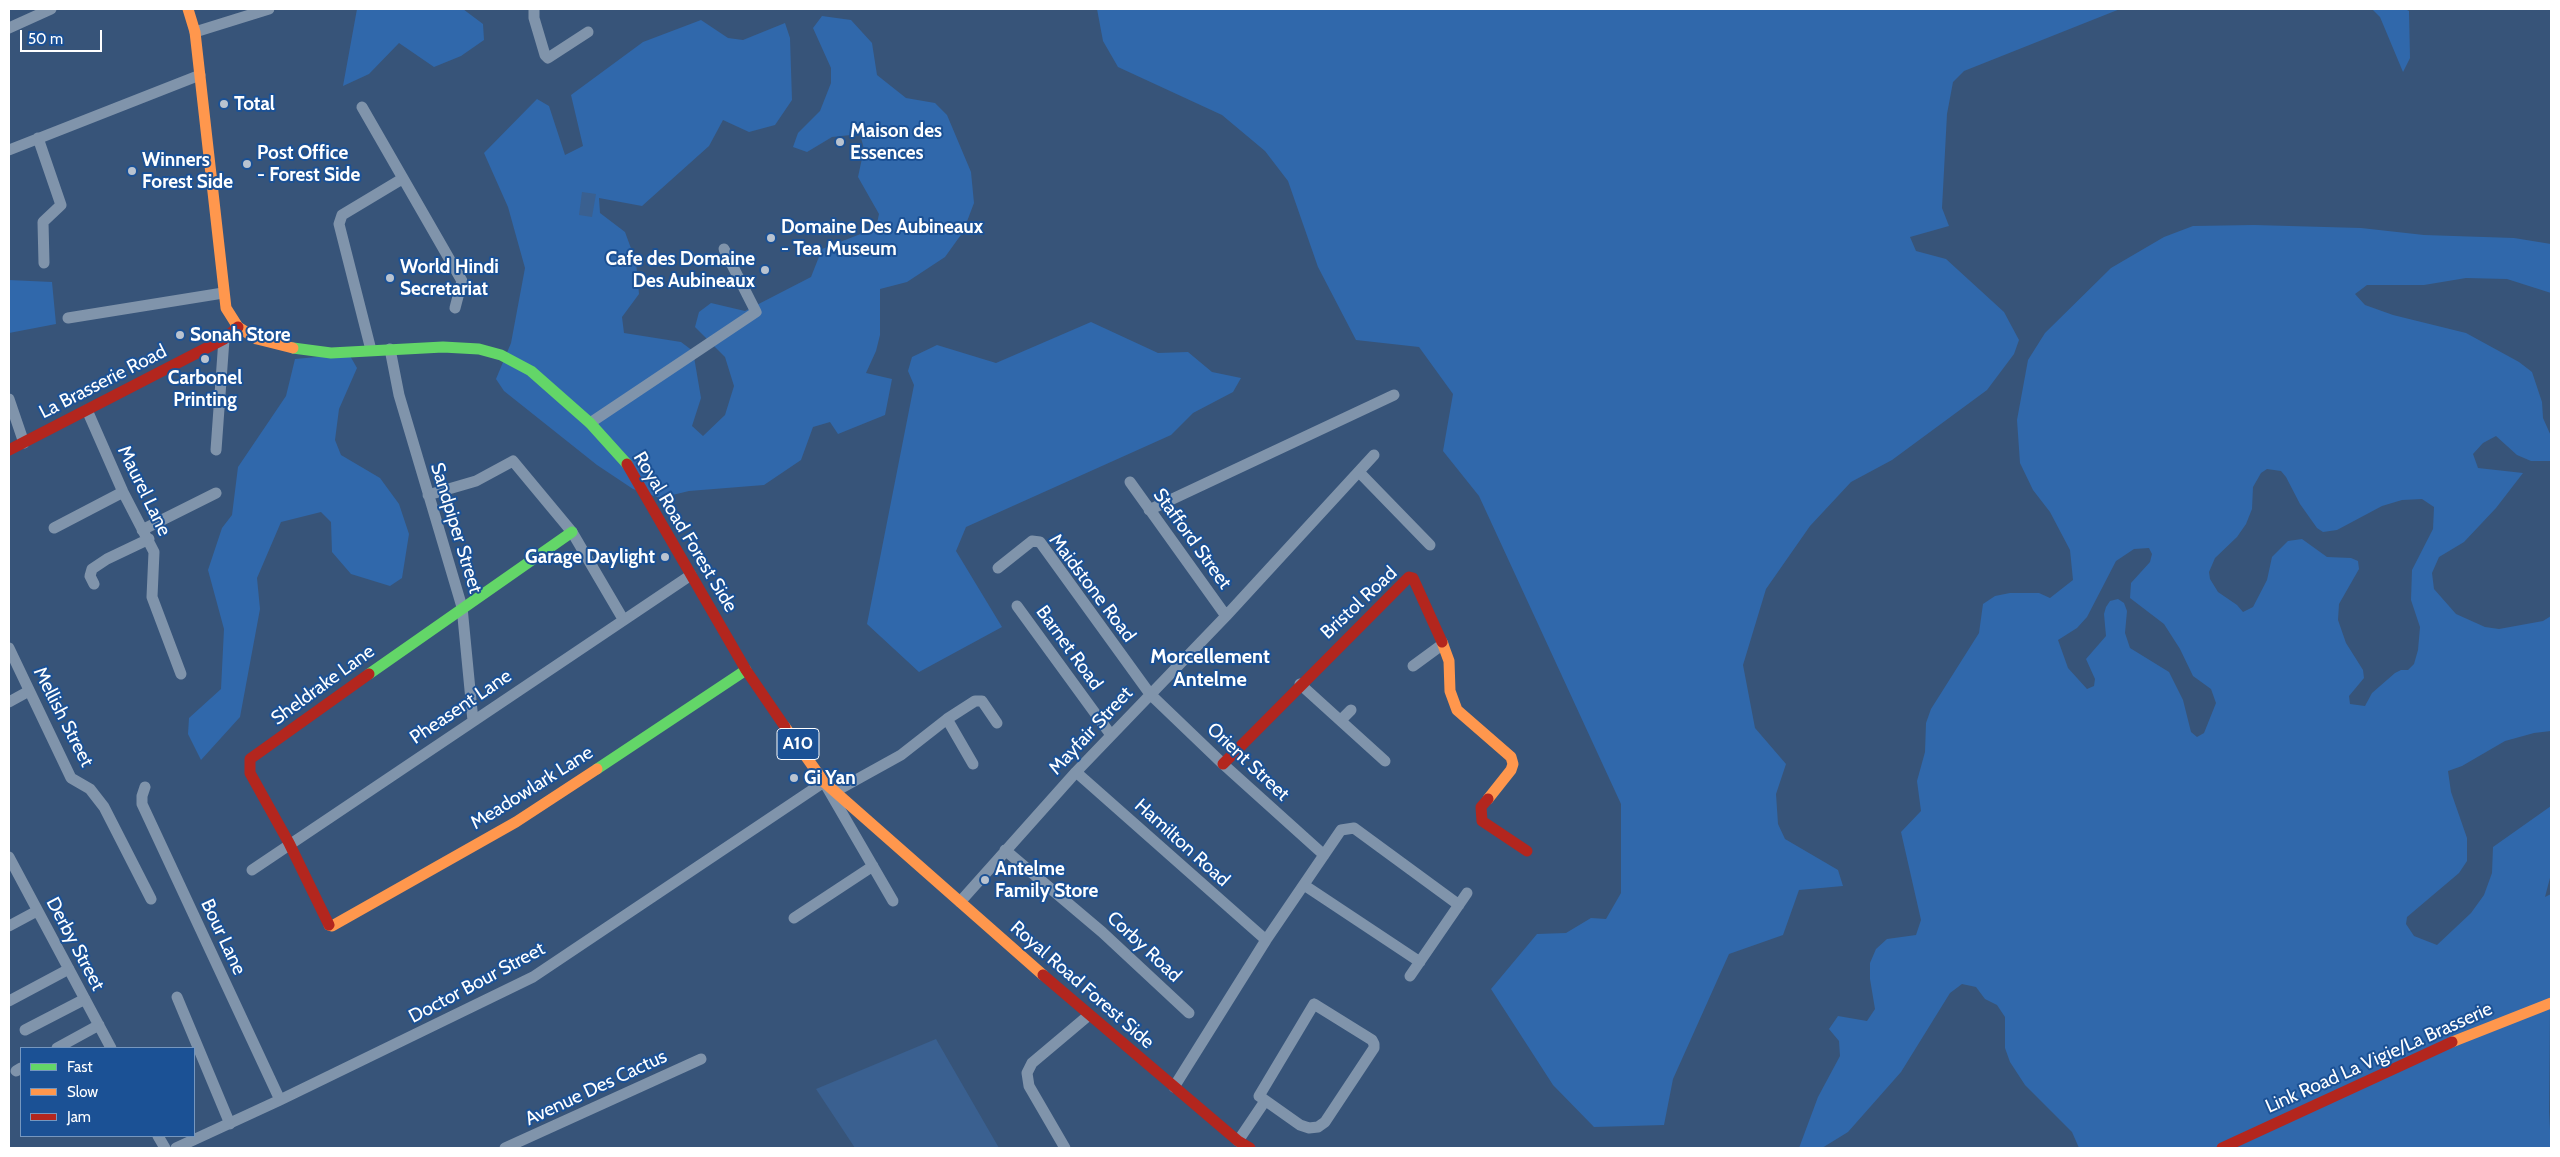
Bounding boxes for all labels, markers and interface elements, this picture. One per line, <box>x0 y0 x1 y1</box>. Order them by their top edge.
scale bar <box>22 20 105 52</box>
text: 50 m <box>28 30 63 48</box>
place label: Total <box>234 93 275 115</box>
marker: Total <box>218 98 230 110</box>
place label: Maison des Essences <box>850 120 942 164</box>
marker: Maison des Essences <box>834 136 846 148</box>
place label: Post Office - Forest Side <box>257 142 360 186</box>
place label: Winners Forest Side <box>142 149 233 193</box>
marker: Post Office - Forest Side <box>241 158 253 170</box>
marker: Winners Forest Side <box>126 165 138 177</box>
place label: Domaine Des Aubineaux - Tea Museum <box>781 216 983 260</box>
marker: Domaine Des Aubineaux - Tea Museum <box>765 232 777 244</box>
place label: Cafe des Domaine Des Aubineaux <box>606 248 755 292</box>
place label: World Hindi Secretariat <box>400 256 499 300</box>
marker: Cafe des Domaine Des Aubineaux <box>759 264 771 276</box>
marker: World Hindi Secretariat <box>384 272 396 284</box>
place label: Sonah Store <box>190 324 291 346</box>
marker: Sonah Store <box>174 329 186 341</box>
street label: La Brasserie Road <box>36 340 170 424</box>
marker: Carbonel Printing <box>199 353 211 365</box>
place label: Carbonel Printing <box>168 367 242 411</box>
street label: Maurel Lane <box>112 442 176 540</box>
street label: Royal Road Forest Side <box>628 448 742 616</box>
street label: Sandpiper Street <box>425 460 487 596</box>
street label: Stafford Street <box>1148 484 1236 594</box>
street label: Maidstone Road <box>1044 529 1140 647</box>
place label: Garage Daylight <box>525 546 655 568</box>
marker: Garage Daylight <box>659 551 671 563</box>
street label: Bristol Road <box>1316 562 1402 644</box>
street label: Barnet Road <box>1031 601 1107 695</box>
street label: Sheldrake Lane <box>267 640 379 730</box>
district label: Morcellement Antelme <box>1150 645 1270 692</box>
street label: Mellish Street <box>28 663 98 771</box>
street label: Pheasent Lane <box>406 665 516 749</box>
street label: Mayfair Street <box>1044 682 1138 780</box>
street label: Orient Street <box>1202 718 1294 806</box>
road number: A10 <box>777 729 819 760</box>
street label: Meadowlark Lane <box>467 741 597 835</box>
place label: Gi Yan <box>804 767 856 789</box>
marker: Gi Yan <box>788 772 800 784</box>
street label: Hamilton Road <box>1130 794 1234 892</box>
place label: Antelme Family Store <box>995 858 1098 902</box>
marker: Antelme Family Store <box>979 874 991 886</box>
street label: Derby Street <box>41 893 109 995</box>
street label: Bour Lane <box>196 895 250 979</box>
street label: Corby Road <box>1102 907 1186 987</box>
street label: Royal Road Forest Side <box>1005 916 1159 1054</box>
street label: Doctor Bour Street <box>405 938 549 1028</box>
street label: Link Road La Vigie/La Brasserie <box>2262 998 2496 1118</box>
street label: Avenue Des Cactus <box>522 1045 670 1131</box>
legend <box>20 1047 195 1137</box>
text: Fast <box>67 1058 92 1076</box>
text: Slow <box>67 1083 98 1101</box>
text: Jam <box>67 1108 91 1126</box>

